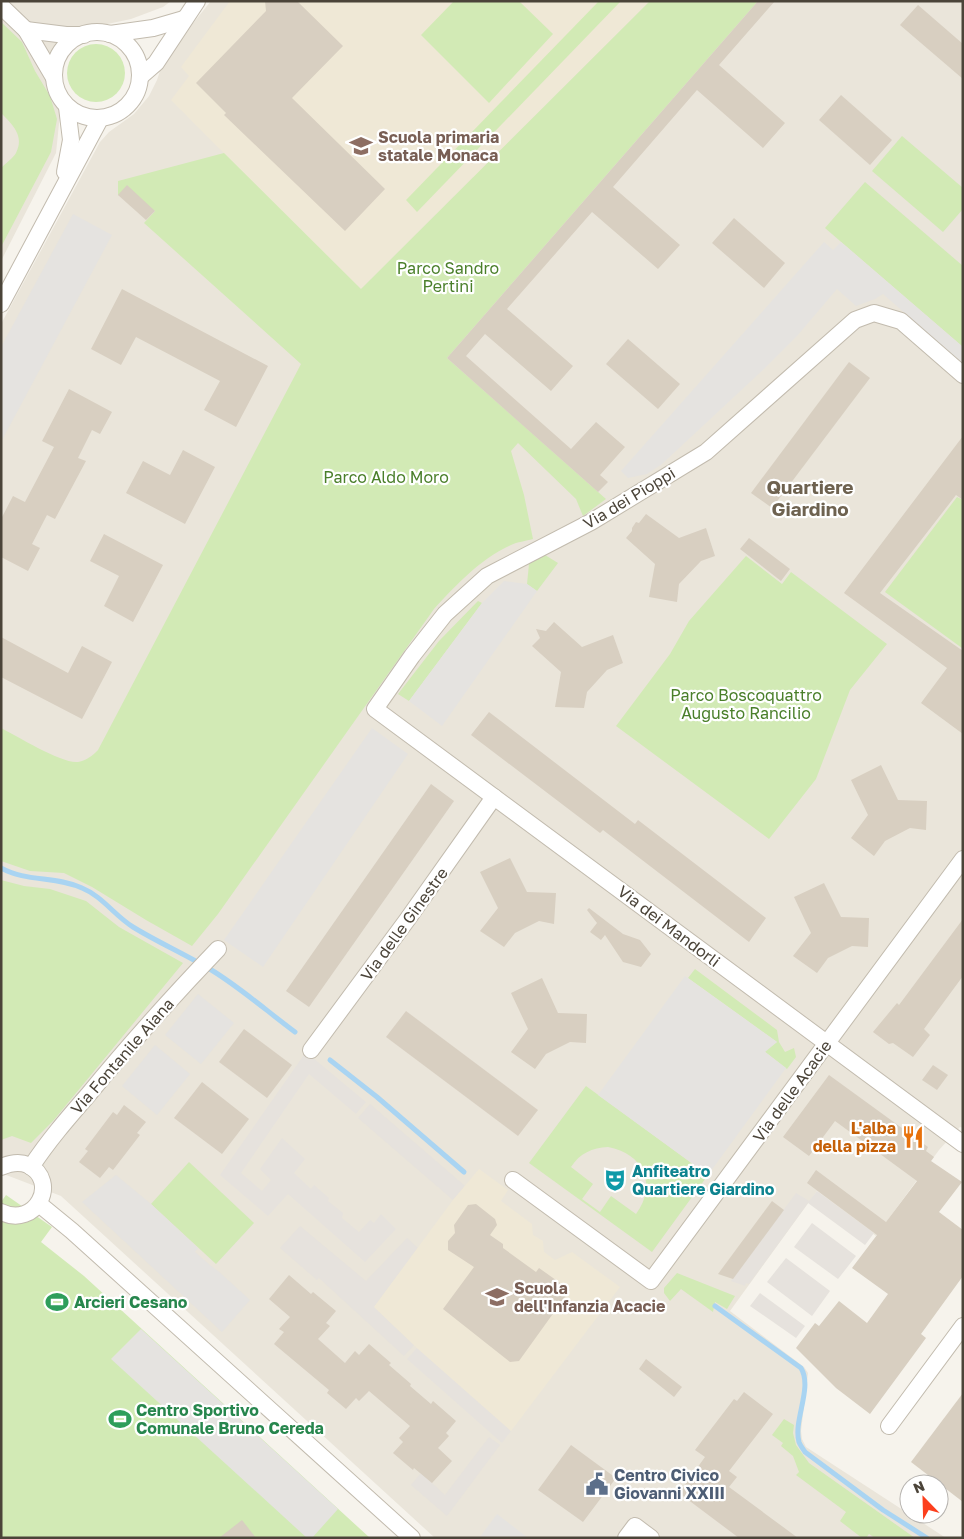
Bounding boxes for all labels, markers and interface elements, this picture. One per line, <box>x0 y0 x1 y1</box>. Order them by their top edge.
place label: Scuola primaria statale Monaca <box>378 127 499 165</box>
school or university icon: Scuola primaria statale Monaca <box>348 133 374 159</box>
park label: Parco Sandro Pertini <box>397 258 499 296</box>
street label: Via dei Pioppi <box>579 463 679 533</box>
park label: Parco Aldo Moro <box>323 467 449 487</box>
district label: Quartiere Giardino <box>766 475 854 520</box>
park label: Parco Boscoquattro Augusto Rancilio <box>670 685 822 723</box>
street label: Via delle Ginestre <box>356 863 452 985</box>
street label: Via dei Mandorli <box>614 881 724 971</box>
street label: Via Fontanile Aiana <box>66 994 178 1118</box>
street label: Via delle Acacie <box>748 1036 836 1146</box>
place label: L'alba della pizza <box>813 1118 896 1156</box>
restaurant icon: L'alba della pizza <box>900 1124 926 1150</box>
place label: Anfiteatro Quartiere Giardino <box>632 1161 775 1199</box>
theatre icon: Anfiteatro Quartiere Giardino <box>602 1167 628 1193</box>
place label: Scuola dell'Infanzia Acacie <box>514 1278 665 1316</box>
school or university icon: Scuola dell'Infanzia Acacie <box>484 1284 510 1310</box>
sports icon: Arcieri Cesano <box>44 1289 70 1315</box>
place label: Arcieri Cesano <box>74 1292 188 1312</box>
place label: Centro Sportivo Comunale Bruno Cereda <box>136 1400 324 1438</box>
sports icon: Centro Sportivo Comunale Bruno Cereda <box>107 1406 133 1432</box>
place label: Centro Civico Giovanni XXIII <box>614 1465 725 1503</box>
public building icon: Centro Civico Giovanni XXIII <box>584 1471 610 1497</box>
north arrow <box>899 1474 949 1524</box>
text: N <box>911 1477 927 1496</box>

